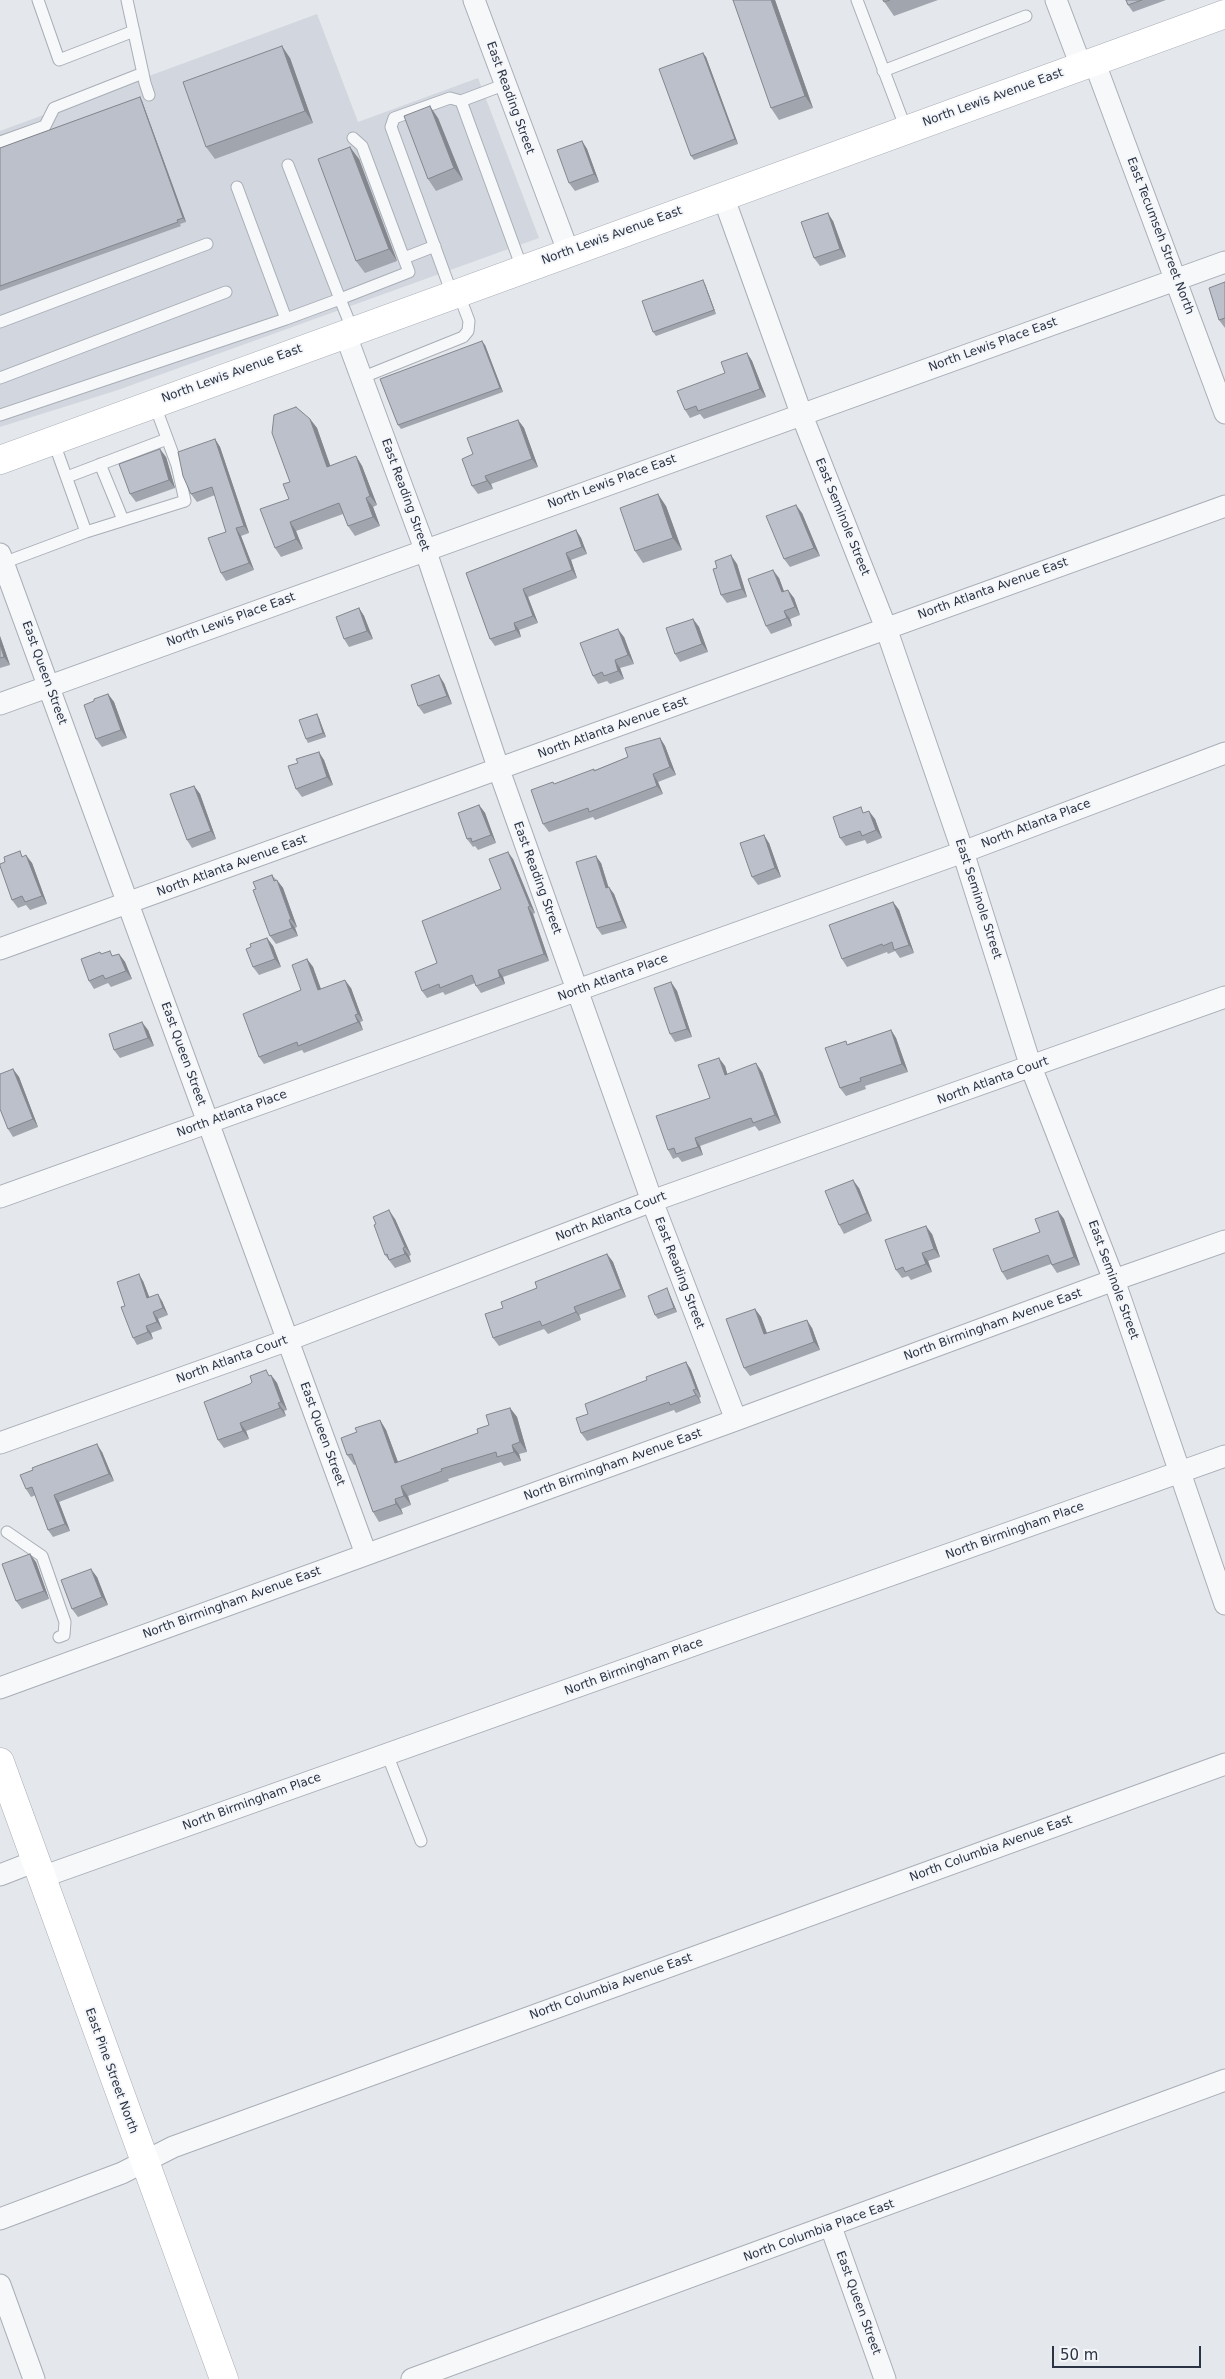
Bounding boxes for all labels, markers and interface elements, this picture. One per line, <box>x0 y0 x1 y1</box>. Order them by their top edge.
street label: East Reading Street <box>483 40 537 156</box>
street label: North Lewis Avenue East <box>921 66 1065 130</box>
street label: East Tecumseh Street North <box>1123 155 1197 317</box>
street label: North Lewis Avenue East <box>540 204 684 268</box>
street label: North Lewis Place East <box>927 315 1059 375</box>
street label: North Lewis Avenue East <box>160 342 304 406</box>
street label: East Reading Street <box>378 437 432 553</box>
street label: North Lewis Place East <box>546 452 678 512</box>
street label: East Seminole Street <box>812 456 872 578</box>
street label: North Atlanta Avenue East <box>916 555 1070 623</box>
street label: North Lewis Place East <box>165 590 297 650</box>
street label: East Queen Street <box>19 619 69 727</box>
street label: North Atlanta Avenue East <box>536 694 690 762</box>
street label: North Atlanta Place <box>979 796 1093 852</box>
street label: East Reading Street <box>510 820 564 936</box>
street label: North Atlanta Avenue East <box>155 832 309 900</box>
street label: East Seminole Street <box>952 837 1004 961</box>
street label: North Atlanta Place <box>556 951 670 1005</box>
street label: East Queen Street <box>158 1000 208 1108</box>
street label: North Atlanta Court <box>935 1054 1051 1108</box>
street label: North Atlanta Place <box>175 1087 289 1141</box>
street label: North Atlanta Court <box>554 1189 668 1245</box>
street label: East Reading Street <box>651 1215 707 1331</box>
street label: East Seminole Street <box>1085 1218 1141 1342</box>
street label: North Birmingham Avenue East <box>902 1286 1084 1364</box>
street label: North Atlanta Court <box>174 1333 290 1387</box>
street label: East Queen Street <box>297 1380 347 1488</box>
street label: North Birmingham Avenue East <box>522 1426 704 1504</box>
street label: North Birmingham Place <box>944 1499 1086 1563</box>
street label: North Birmingham Avenue East <box>141 1564 323 1642</box>
street label: North Birmingham Place <box>563 1635 705 1699</box>
street label: North Birmingham Place <box>181 1770 323 1834</box>
street label: North Columbia Avenue East <box>908 1813 1074 1885</box>
street label: North Columbia Avenue East <box>528 1951 694 2023</box>
street label: East Pine Street North <box>82 2006 140 2136</box>
street label: North Columbia Place East <box>742 2197 896 2265</box>
street label: East Queen Street <box>833 2249 883 2357</box>
scale bar <box>1055 2336 1204 2368</box>
text: 50 m <box>1060 2346 1098 2364</box>

